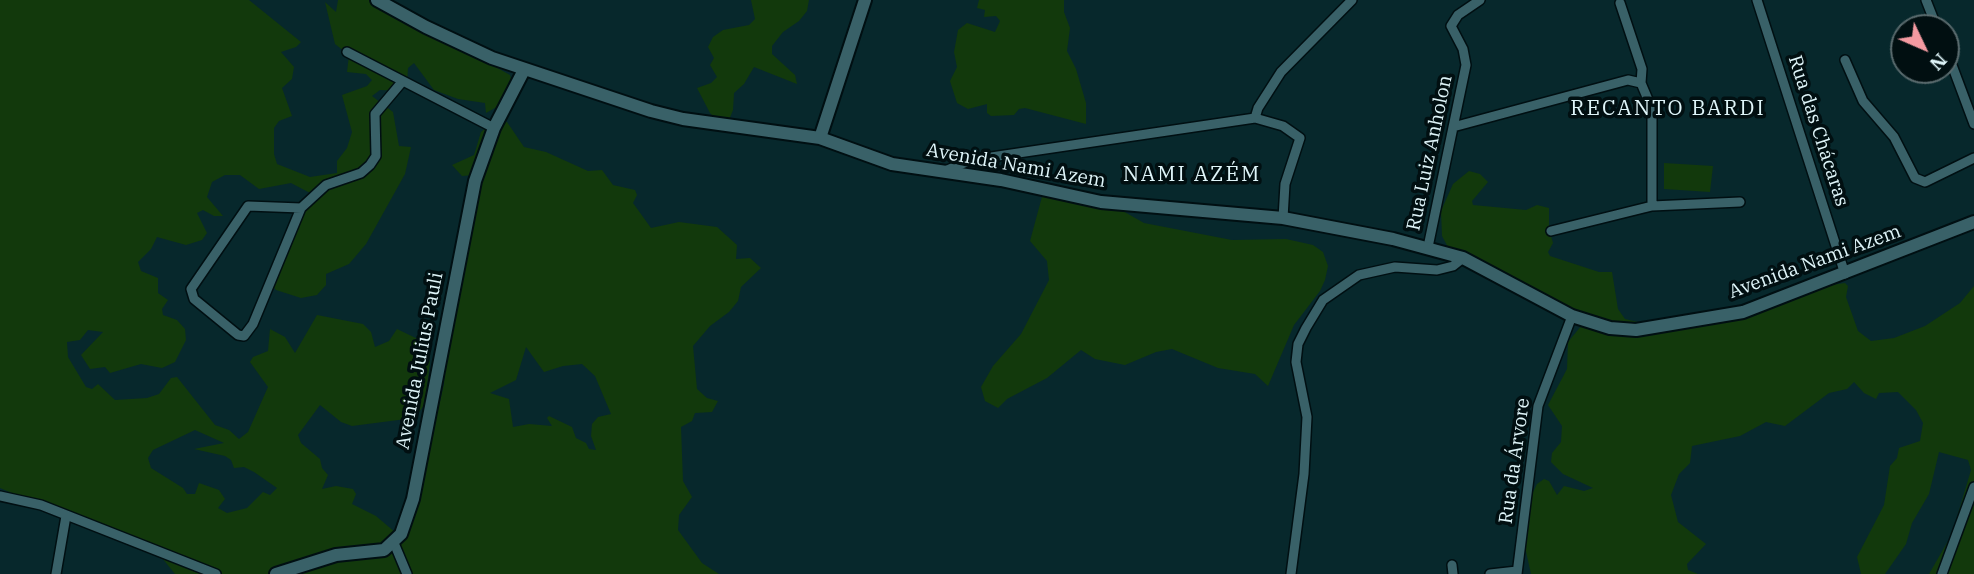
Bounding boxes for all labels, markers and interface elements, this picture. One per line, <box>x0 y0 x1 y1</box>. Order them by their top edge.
north arrow <box>1890 14 1960 84</box>
text: N <box>1925 48 1953 76</box>
street label: Rua das Chácaras <box>1783 53 1853 209</box>
street label: Rua Luiz Anholon <box>1402 73 1458 233</box>
district label: RECANTO BARDI <box>1572 96 1764 122</box>
street label: Avenida Nami Azem <box>925 139 1107 193</box>
district label: NAMI AZÉM <box>1124 162 1260 188</box>
street label: Avenida Nami Azem <box>1726 220 1904 304</box>
street label: Avenida Julius Pauli <box>392 271 448 451</box>
street label: Rua da Árvore <box>1495 397 1535 525</box>

